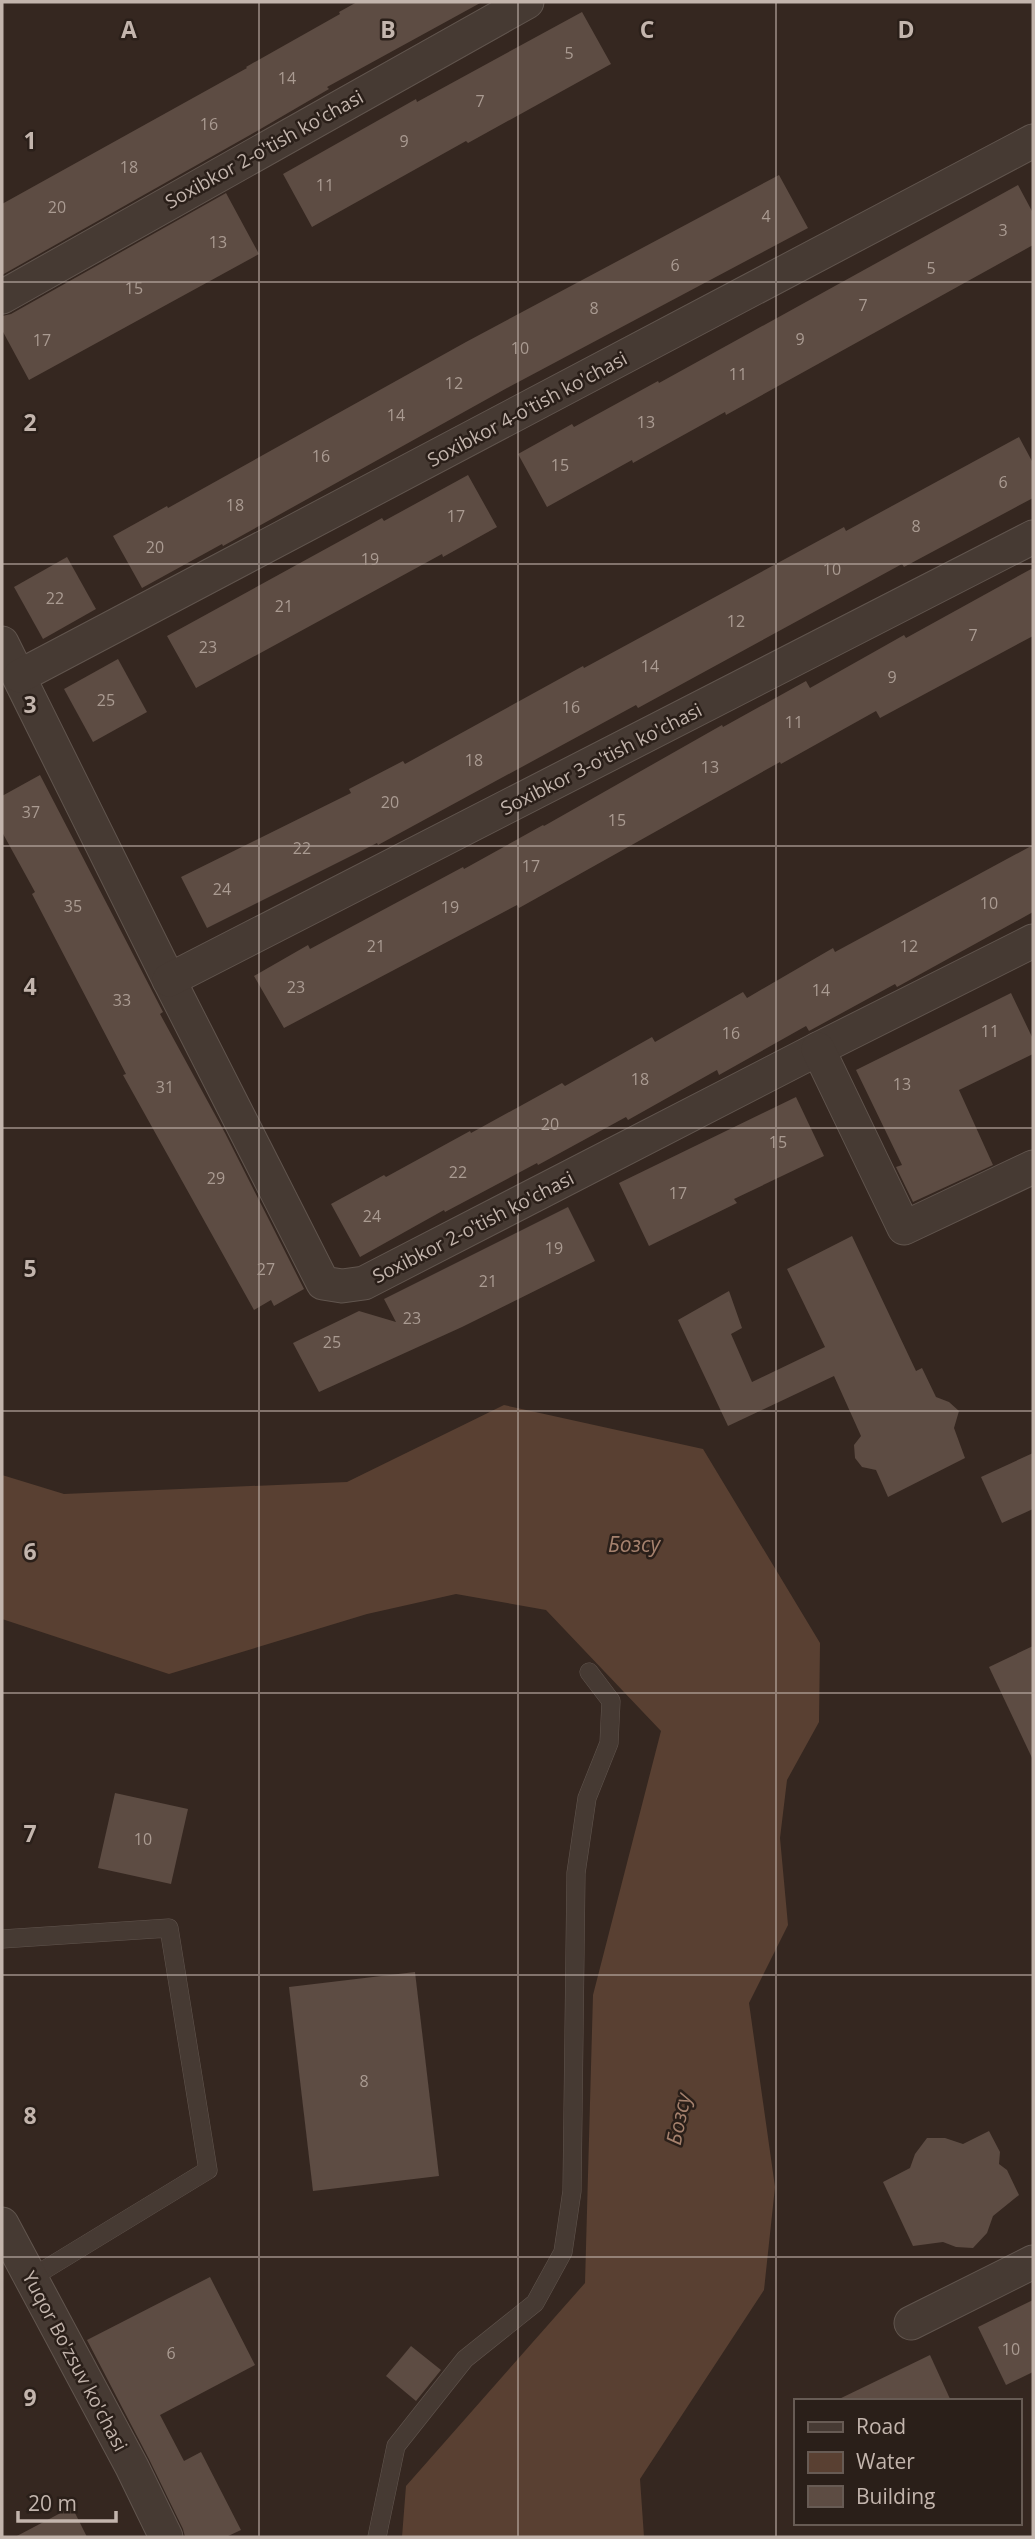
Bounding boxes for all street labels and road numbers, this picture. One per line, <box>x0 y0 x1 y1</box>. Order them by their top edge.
street label: Soxibkor 2-o'tish ko'chasi <box>160 84 368 214</box>
street label: Soxibkor 4-o'tish ko'chasi <box>423 345 631 473</box>
street label: Soxibkor 3-o'tish ko'chasi <box>496 697 706 821</box>
street label: Soxibkor 2-o'tish ko'chasi <box>368 1165 578 1289</box>
street label: Yuqor Bo'zsuv ko'chasi <box>16 2266 134 2456</box>

